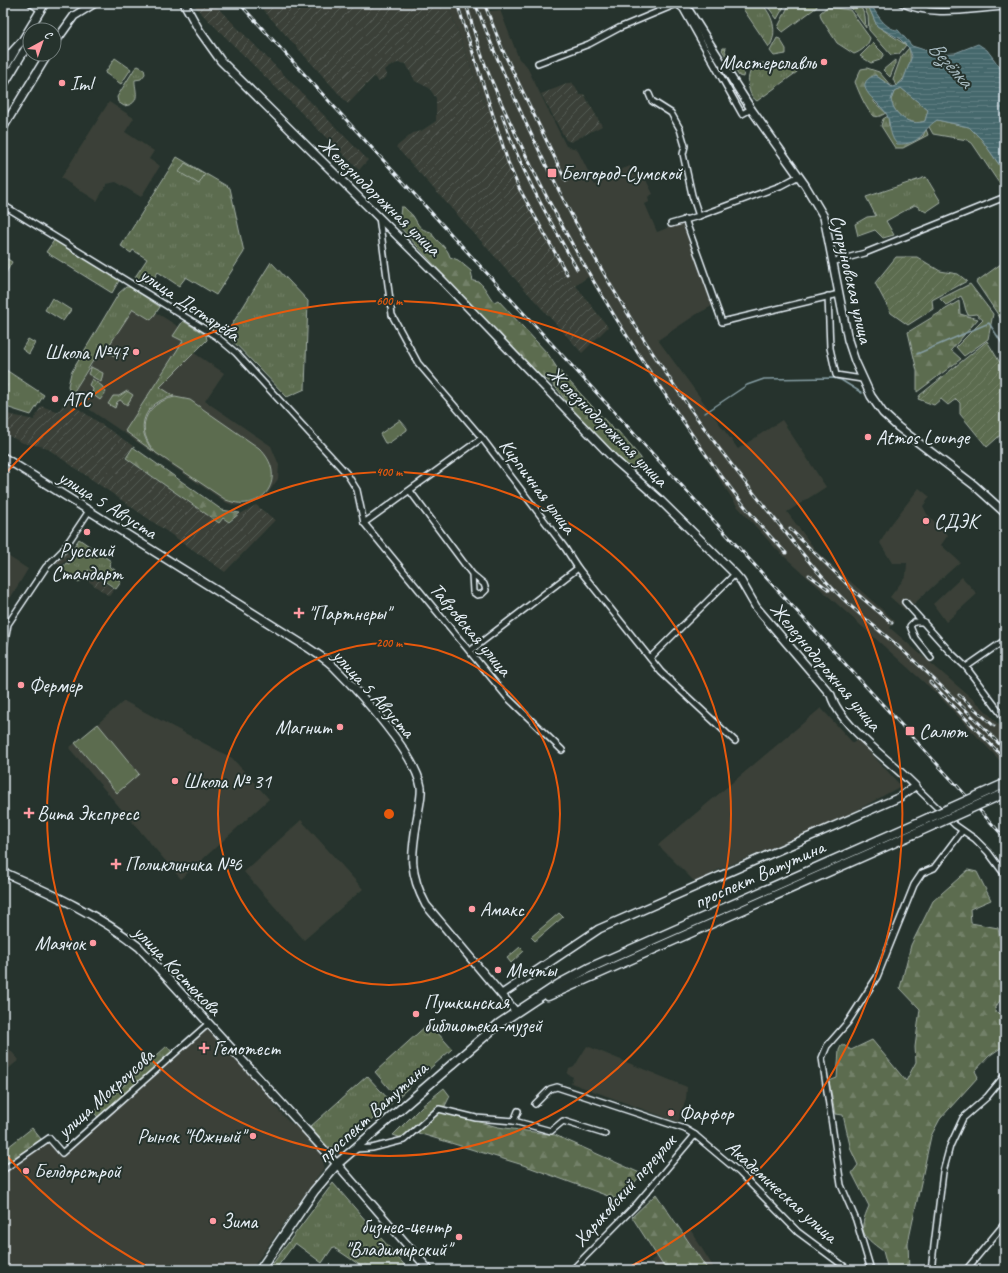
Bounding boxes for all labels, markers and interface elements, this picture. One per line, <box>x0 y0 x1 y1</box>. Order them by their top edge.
north arrow <box>22 22 62 62</box>
text: С <box>42 27 56 42</box>
water label: Везёлка <box>922 35 980 95</box>
place label: Мастерславль <box>720 50 818 75</box>
marker: Мастерславль <box>819 57 829 67</box>
place label: Iml <box>70 71 96 96</box>
marker: Iml <box>57 78 67 88</box>
street label: Железнодорожная улица <box>313 132 447 262</box>
place label: Белгород-Сумской <box>561 161 684 186</box>
marker: Белгород-Сумской <box>546 167 558 179</box>
street label: Супруновская улица <box>825 213 879 348</box>
street label: улица Дегтярёва <box>134 261 245 348</box>
text: 600 m <box>376 293 403 309</box>
place label: Школа №47 <box>45 340 129 365</box>
marker: Школа №47 <box>131 347 141 357</box>
street label: Железнодорожная улица <box>542 361 674 493</box>
place label: АТС <box>63 387 93 412</box>
marker: АТС <box>50 394 60 404</box>
place label: Atmos Lounge <box>876 425 971 450</box>
marker: Atmos Lounge <box>863 432 873 442</box>
street label: Кирпичная улица <box>494 434 582 540</box>
street label: улица 5 Августа <box>53 464 163 546</box>
text: 400 m <box>376 464 403 480</box>
place label: СДЭК <box>934 509 982 534</box>
marker: СДЭК <box>921 516 931 526</box>
marker: Русский Стандарт <box>82 527 92 537</box>
place label: Русский Стандарт <box>51 538 125 586</box>
street label: Тавровская улица <box>424 577 518 682</box>
street label: Железнодорожная улица <box>764 597 888 737</box>
place label: "Партнеры" <box>308 601 394 626</box>
marker: "Партнеры" <box>293 607 305 619</box>
text: 200 m <box>376 635 403 651</box>
street label: улица 5 Августа <box>326 643 421 745</box>
place label: Фермер <box>29 673 83 698</box>
marker: Фермер <box>16 680 26 690</box>
place label: Магнит <box>275 715 333 740</box>
place label: Салют <box>919 719 969 744</box>
marker: Магнит <box>335 722 345 732</box>
marker: Салют <box>904 725 916 737</box>
place label: Школа № 31 <box>183 769 272 794</box>
marker: Школа № 31 <box>170 776 180 786</box>
place label: Вита Экспресс <box>37 801 139 826</box>
centre of rings <box>382 807 396 821</box>
marker: Вита Экспресс <box>24 808 34 818</box>
street label: проспект Ватутина <box>690 834 830 914</box>
place label: Поликлиника №6 <box>125 852 243 877</box>
marker: Поликлиника №6 <box>110 858 122 870</box>
place label: Амакс <box>480 897 525 922</box>
marker: Амакс <box>467 904 477 914</box>
street label: улица Костюкова <box>128 919 228 1022</box>
place label: Маячок <box>35 931 87 956</box>
marker: Маячок <box>88 938 98 948</box>
place label: Мечты <box>506 958 558 983</box>
marker: Мечты <box>493 965 503 975</box>
place label: Пушкинская библиотека-музей <box>424 990 544 1038</box>
marker: Пушкинская библиотека-музей <box>411 1009 421 1019</box>
place label: Гемотест <box>213 1036 282 1061</box>
street label: улица Мокроусова <box>51 1042 160 1144</box>
marker: Гемотест <box>198 1042 210 1054</box>
street label: проспект Ватутина <box>312 1055 434 1169</box>
place label: Фарфор <box>679 1101 735 1126</box>
marker: Фарфор <box>666 1108 676 1118</box>
place label: Рынок "Южный" <box>137 1124 249 1149</box>
street label: Харьковский переулок <box>567 1128 682 1252</box>
marker: Рынок "Южный" <box>248 1131 258 1141</box>
street label: Академическая улица <box>721 1135 844 1249</box>
place label: Белдорстрой <box>34 1159 122 1184</box>
marker: Белдорстрой <box>21 1166 31 1176</box>
place label: Зима <box>221 1209 259 1234</box>
place label: бизнес-центр "Владимирский" <box>345 1214 455 1262</box>
marker: Зима <box>208 1216 218 1226</box>
marker: бизнес-центр "Владимирский" <box>454 1232 464 1242</box>

